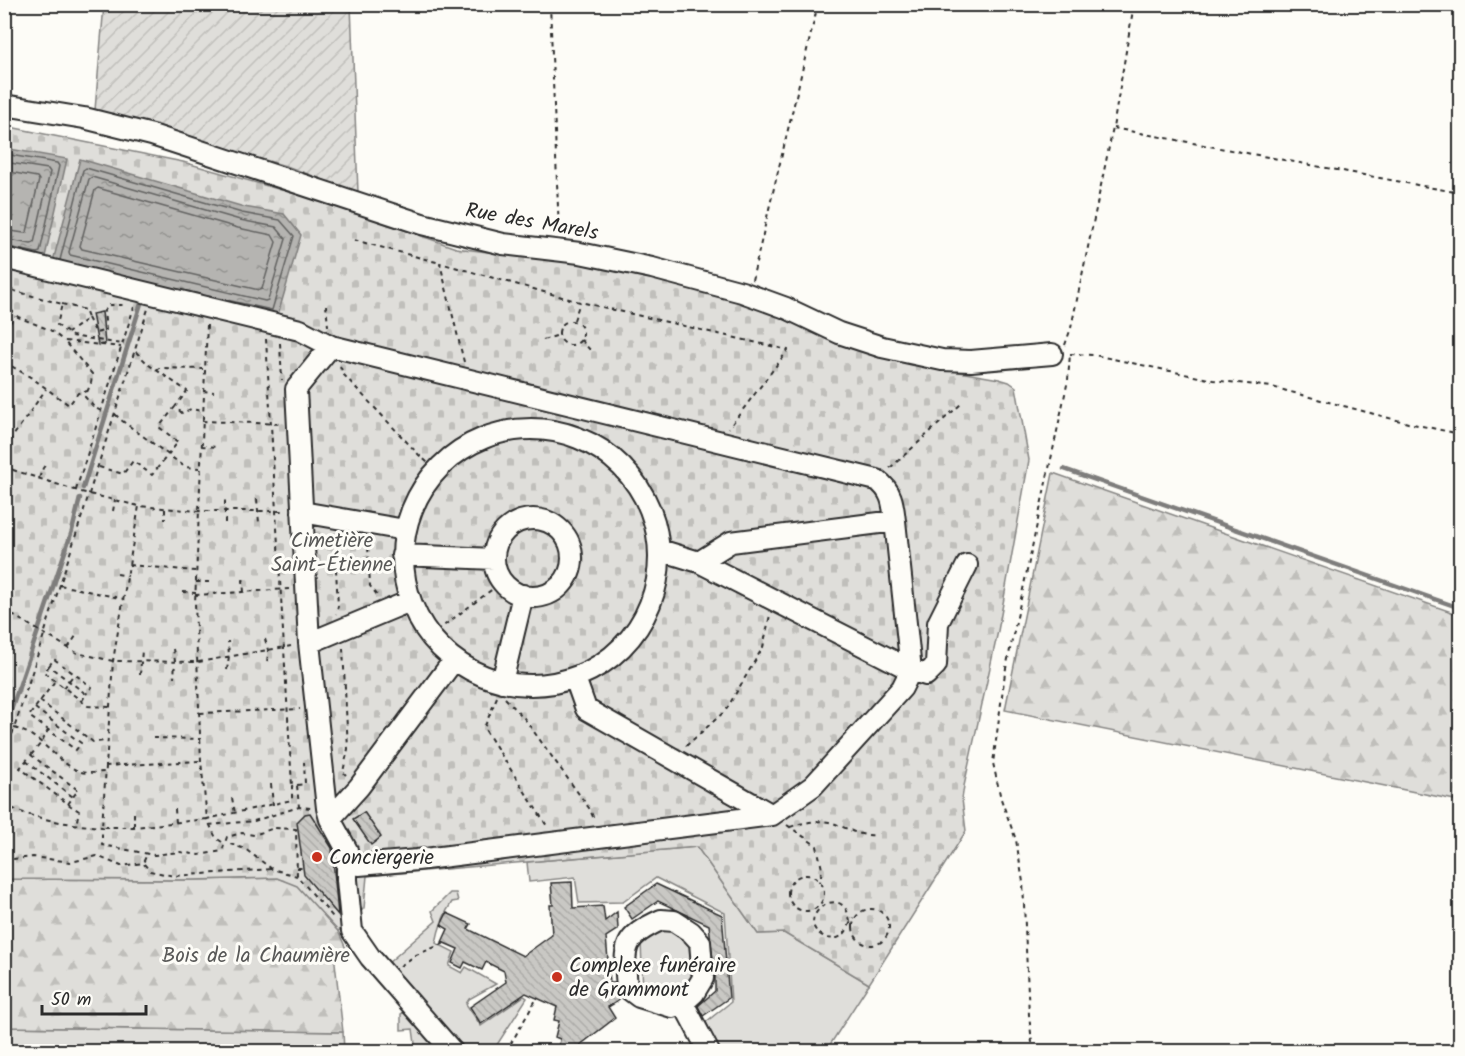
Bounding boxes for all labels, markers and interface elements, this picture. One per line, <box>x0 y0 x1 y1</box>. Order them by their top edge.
street label: Rue des Marels <box>463 195 601 250</box>
park label: Cimetière Saint-Étienne <box>271 525 393 582</box>
place label: Conciergerie <box>329 842 434 875</box>
marker: Conciergerie <box>310 850 324 864</box>
park label: Bois de la Chaumière <box>162 940 351 973</box>
place label: Complexe funéraire de Grammont <box>569 950 736 1007</box>
marker: Complexe funéraire de Grammont <box>550 970 564 984</box>
scale bar <box>42 978 146 1016</box>
text: 50 m <box>51 986 91 1015</box>

